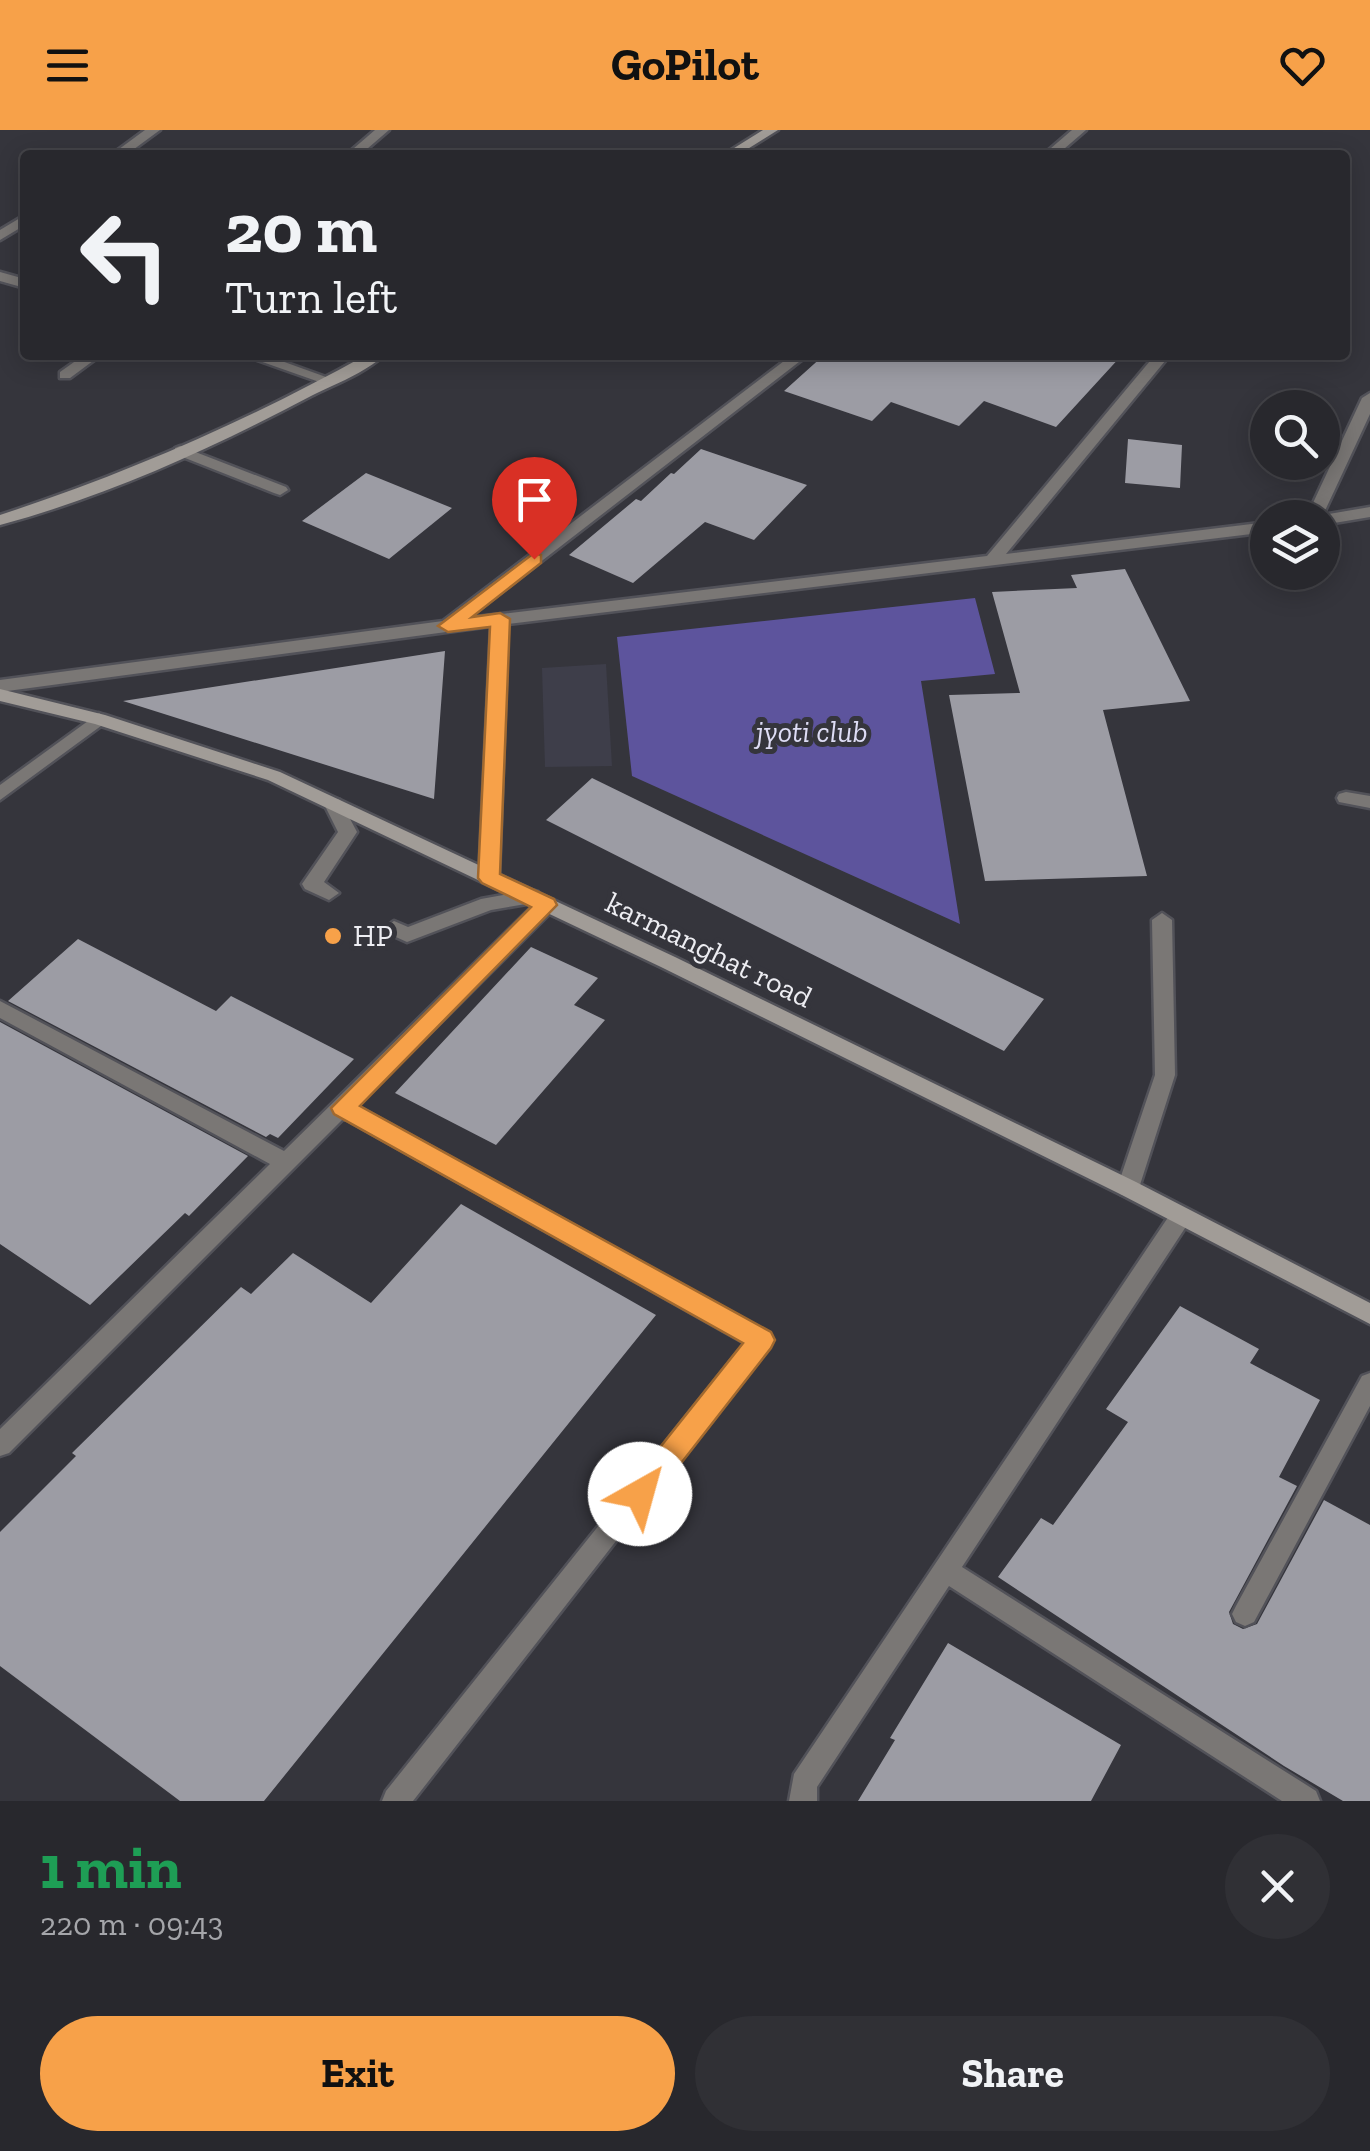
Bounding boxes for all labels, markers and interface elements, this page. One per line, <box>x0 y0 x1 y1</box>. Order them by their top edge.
icon: menu <box>40 38 95 93</box>
text: GoPilot <box>611 38 759 92</box>
icon: heart <box>1275 38 1330 93</box>
text: 20 m <box>225 186 377 270</box>
icon: left <box>60 190 190 320</box>
text: Turn left <box>225 271 397 325</box>
map controls <box>1250 390 1340 590</box>
button: search <box>1250 390 1340 480</box>
pin <box>492 457 577 560</box>
icon: arrive <box>507 472 562 527</box>
button: layers <box>1250 500 1340 590</box>
park label: jyoti club <box>753 714 868 750</box>
street label: karmanghat road <box>600 885 818 1016</box>
place label: HP <box>353 918 393 954</box>
marker: HP <box>322 925 344 947</box>
position arrow <box>588 1442 692 1546</box>
text: 1 min <box>40 1831 182 1903</box>
button: close <box>1225 1834 1330 1939</box>
text: 220 m · 09:43 <box>40 1905 223 1943</box>
button: Exit <box>40 2016 675 2131</box>
button: Share <box>695 2016 1330 2131</box>

